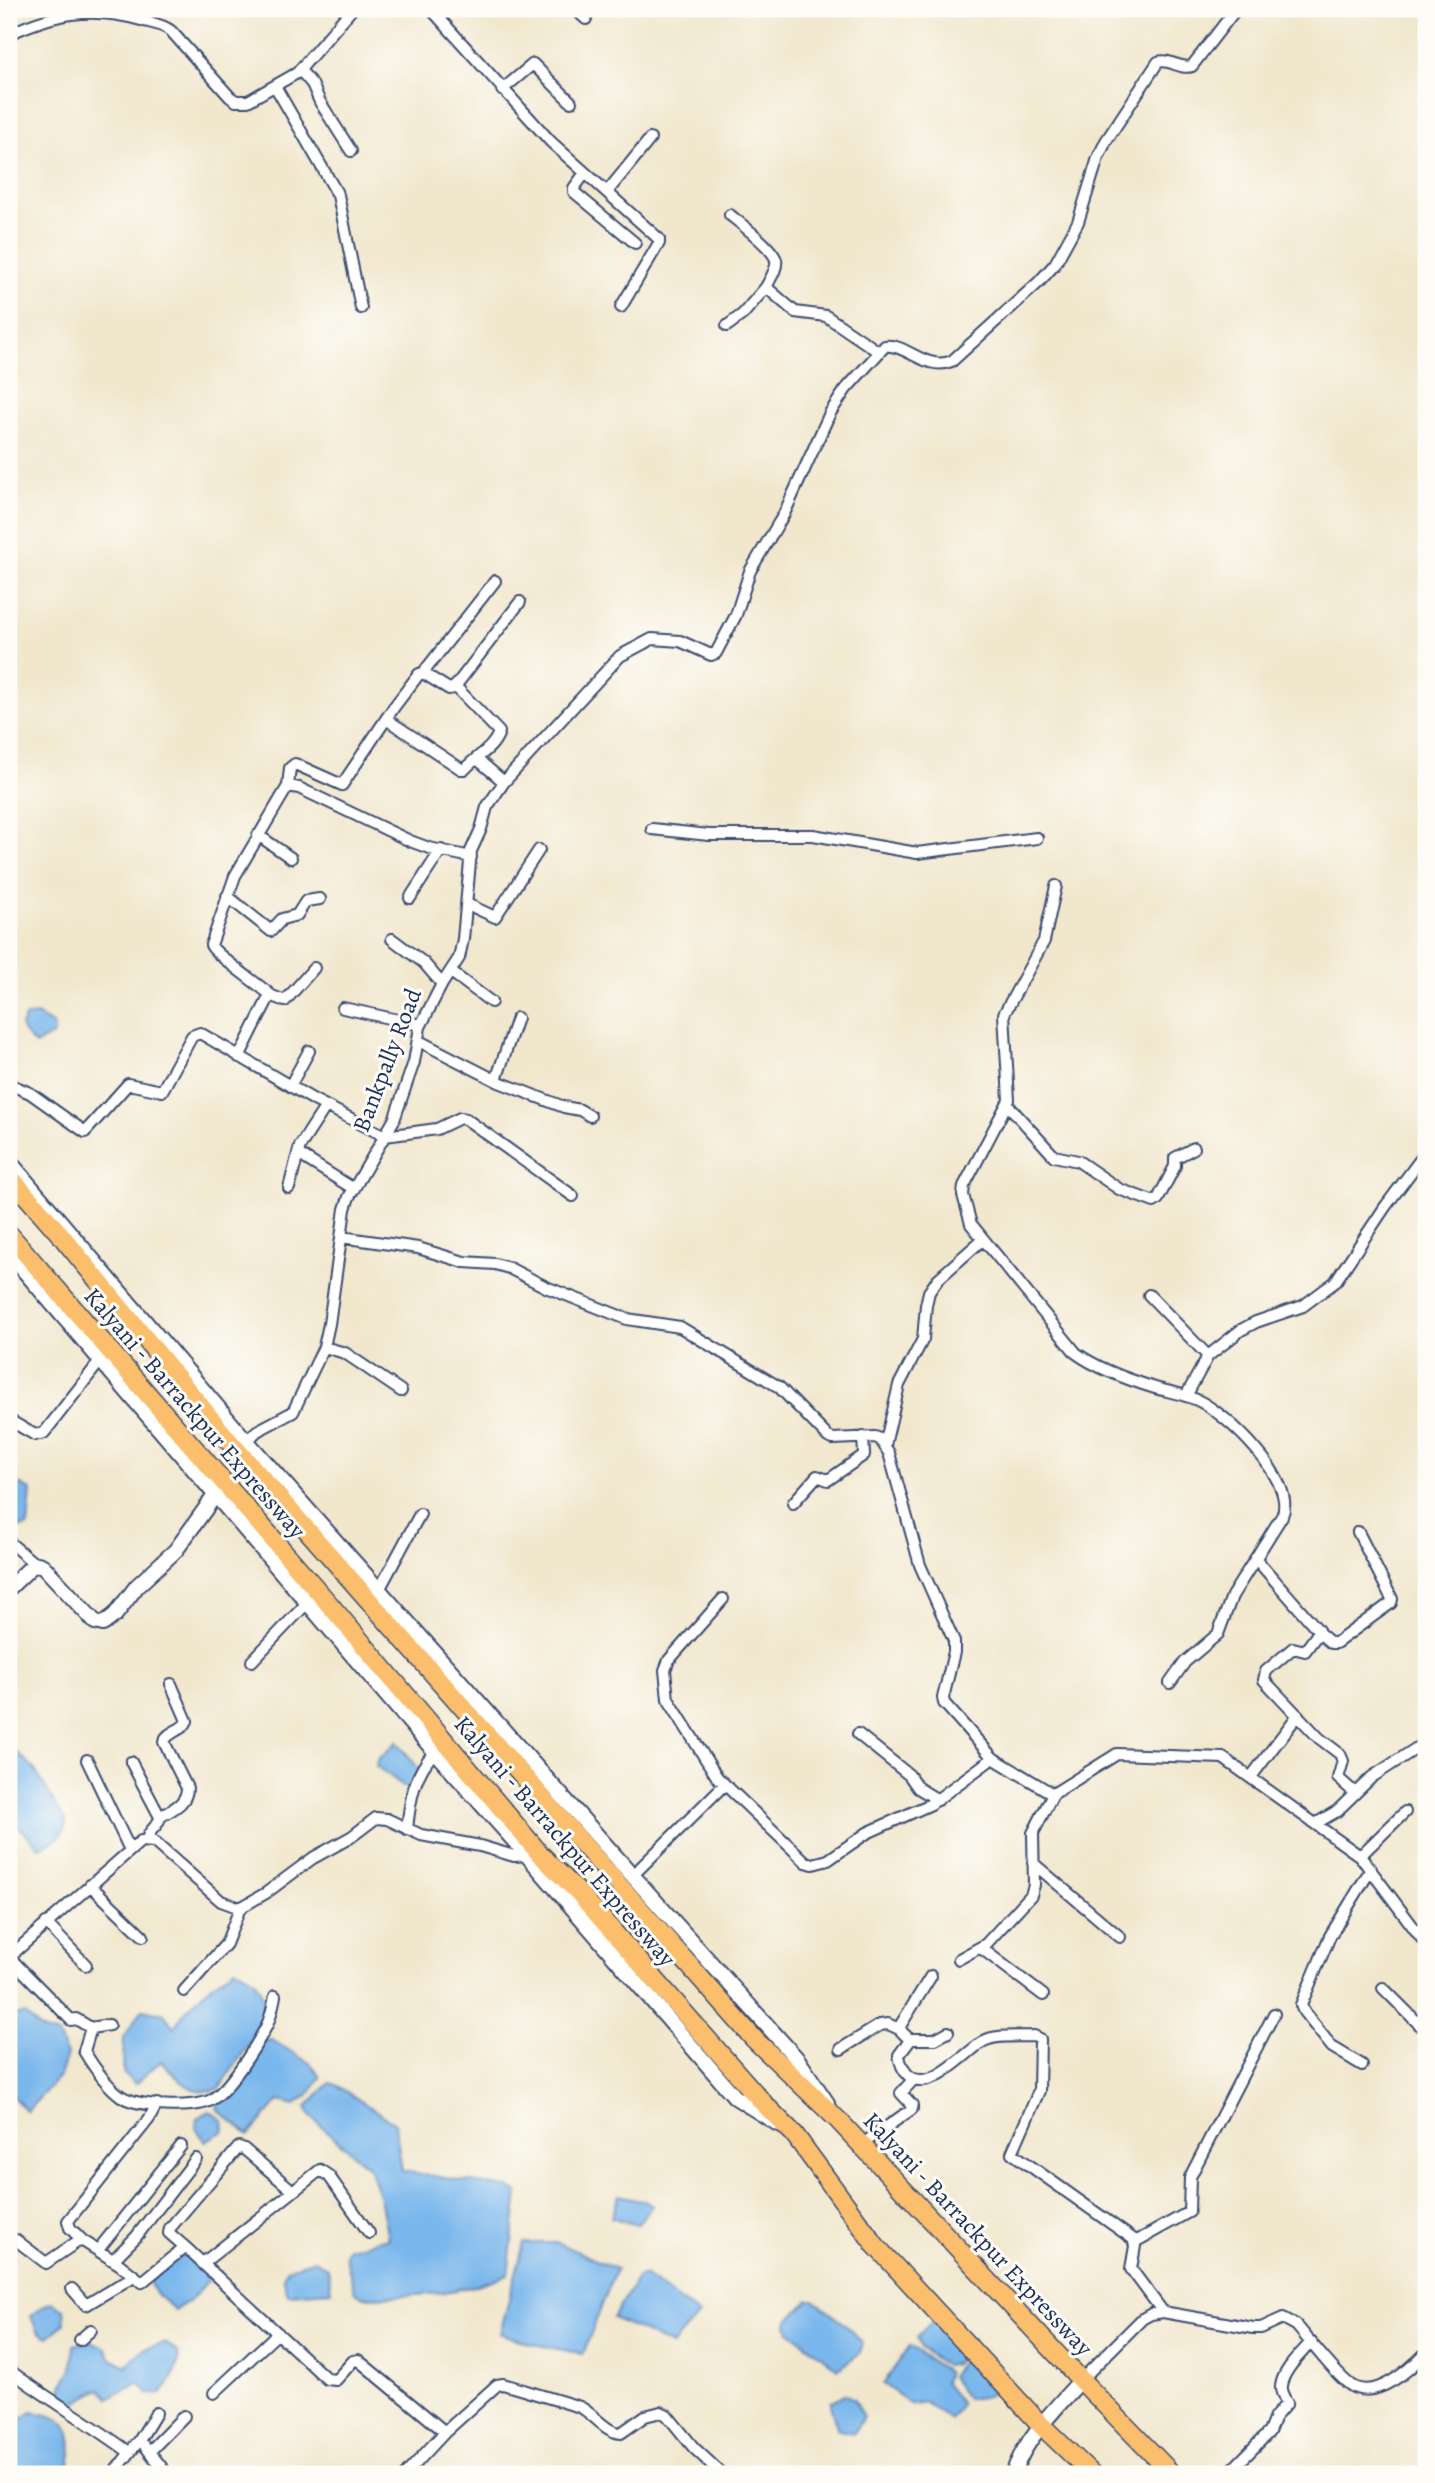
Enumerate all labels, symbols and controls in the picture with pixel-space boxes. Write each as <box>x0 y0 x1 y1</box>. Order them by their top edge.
street label: Bankpally Road <box>345 983 429 1136</box>
street label: Kalyani - Barrackpur Expressway <box>77 1281 313 1546</box>
street label: Kalyani - Barrackpur Expressway <box>447 1709 683 1974</box>
street label: Kalyani - Barrackpur Expressway <box>856 2105 1100 2363</box>

